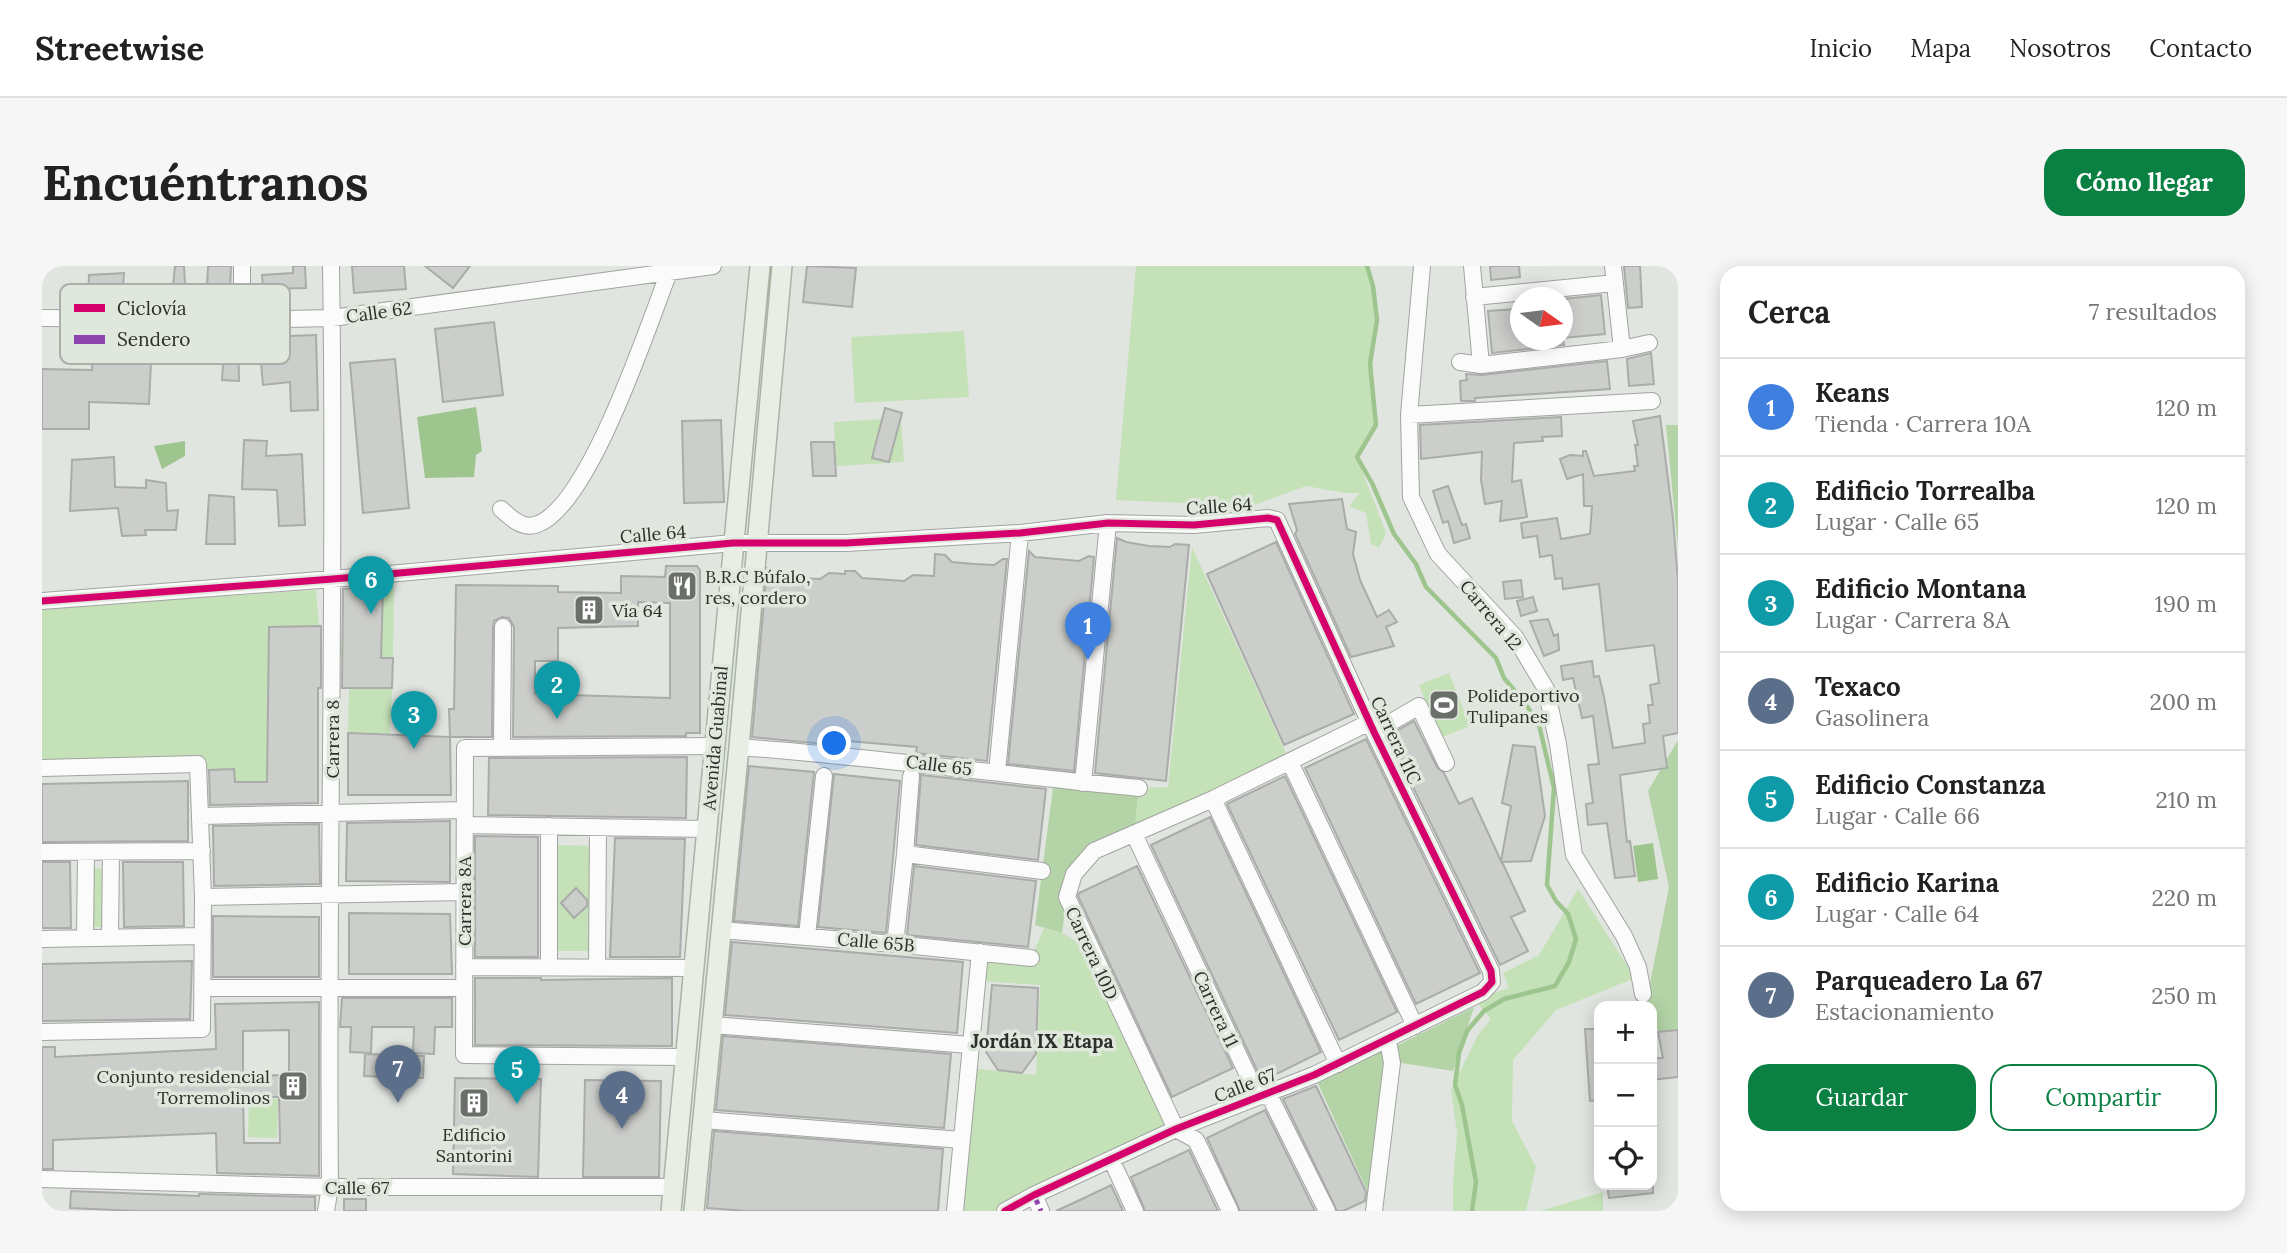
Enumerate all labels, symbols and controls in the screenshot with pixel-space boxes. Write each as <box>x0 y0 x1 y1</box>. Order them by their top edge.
text: Streetwise <box>35 27 204 69</box>
text: Inicio <box>1809 33 1872 64</box>
text: Mapa <box>1910 33 1971 64</box>
text: Nosotros <box>2009 33 2111 64</box>
text: Contacto <box>2149 33 2252 64</box>
button: Cómo llegar <box>2044 149 2245 216</box>
text: Encuéntranos <box>42 151 369 213</box>
legend <box>60 284 290 364</box>
north arrow <box>1510 287 1573 350</box>
text: Cerca <box>1748 293 1830 331</box>
text: Ciclovía <box>117 296 187 320</box>
street label: Calle 62 <box>345 296 413 328</box>
text: 7 resultados <box>2089 297 2217 326</box>
text: Sendero <box>117 327 190 351</box>
text: Keans <box>1815 376 1890 409</box>
text: 1 <box>1766 393 1776 422</box>
text: 120 m <box>2155 393 2217 422</box>
text: Tienda · Carrera 10A <box>1815 409 2031 438</box>
text: Edificio Torrealba <box>1815 474 2035 507</box>
text: 2 <box>1765 491 1777 520</box>
text: 120 m <box>2155 491 2217 520</box>
street label: Calle 64 <box>1185 492 1253 520</box>
text: Lugar · Calle 65 <box>1815 507 1979 536</box>
street label: Calle 64 <box>619 520 687 548</box>
pin: 6 <box>348 556 394 614</box>
place label: B.R.C Búfalo, res, cordero <box>705 565 810 609</box>
restaurant icon: B.R.C Búfalo, res, cordero <box>665 569 699 603</box>
text: Edificio Montana <box>1815 572 2026 605</box>
street label: Carrera 12 <box>1455 575 1527 655</box>
text: 3 <box>1765 589 1777 618</box>
text: 190 m <box>2154 589 2217 618</box>
building icon: Vía 64 <box>572 593 606 627</box>
place label: Vía 64 <box>611 599 663 622</box>
pin: 1 <box>1065 602 1111 660</box>
text: Lugar · Carrera 8A <box>1815 605 2010 634</box>
pin: 2 <box>534 661 580 719</box>
street label: Avenida Guabinal <box>697 665 733 812</box>
text: Texaco <box>1815 670 1901 703</box>
place label: Polideportivo Tulipanes <box>1467 684 1579 728</box>
text: 4 <box>1765 687 1777 716</box>
text: 200 m <box>2149 687 2217 716</box>
sports icon: Polideportivo Tulipanes <box>1427 688 1461 722</box>
pin: 3 <box>391 691 437 749</box>
street label: Carrera 11C <box>1366 692 1427 788</box>
street label: Carrera 8 <box>321 700 344 778</box>
text: Gasolinera <box>1815 703 1929 732</box>
your location <box>817 726 851 760</box>
street label: Calle 65 <box>905 750 973 780</box>
text: Edificio Constanza <box>1815 768 2046 801</box>
text: 5 <box>1765 785 1777 814</box>
text: 210 m <box>2155 785 2217 814</box>
text: Lugar · Calle 66 <box>1815 801 1980 830</box>
street label: Carrera 8A <box>453 855 476 946</box>
text: Edificio Karina <box>1815 866 1999 899</box>
text: 6 <box>1764 883 1778 912</box>
text: 220 m <box>2151 883 2217 912</box>
text: Lugar · Calle 64 <box>1815 899 1979 928</box>
street label: Carrera 10D <box>1060 903 1124 1003</box>
street label: Calle 65B <box>836 927 916 957</box>
text: Parqueadero La 67 <box>1815 964 2042 997</box>
street label: Carrera 11 <box>1188 967 1244 1051</box>
text: 7 <box>1766 981 1776 1010</box>
text: 250 m <box>2151 981 2217 1010</box>
text: Estacionamiento <box>1815 997 1994 1026</box>
map controls <box>1594 1001 1657 1190</box>
button: + <box>1594 1001 1657 1064</box>
district label: Jordán IX Etapa <box>971 1029 1113 1053</box>
pin: 7 <box>375 1045 421 1103</box>
pin: 5 <box>494 1046 540 1104</box>
street label: Calle 67 <box>1211 1063 1279 1107</box>
button: − <box>1594 1064 1657 1127</box>
button: Guardar <box>1748 1064 1976 1131</box>
button: Compartir <box>1990 1064 2217 1131</box>
place label: Conjunto residencial Torremolinos <box>97 1065 270 1109</box>
building icon: Conjunto residencial Torremolinos <box>276 1069 310 1103</box>
pin: 4 <box>599 1071 645 1129</box>
building icon: Edificio Santorini <box>457 1086 491 1120</box>
place label: Edificio Santorini <box>436 1123 512 1167</box>
button: locate <box>1594 1127 1657 1190</box>
street label: Calle 67 <box>325 1176 389 1199</box>

